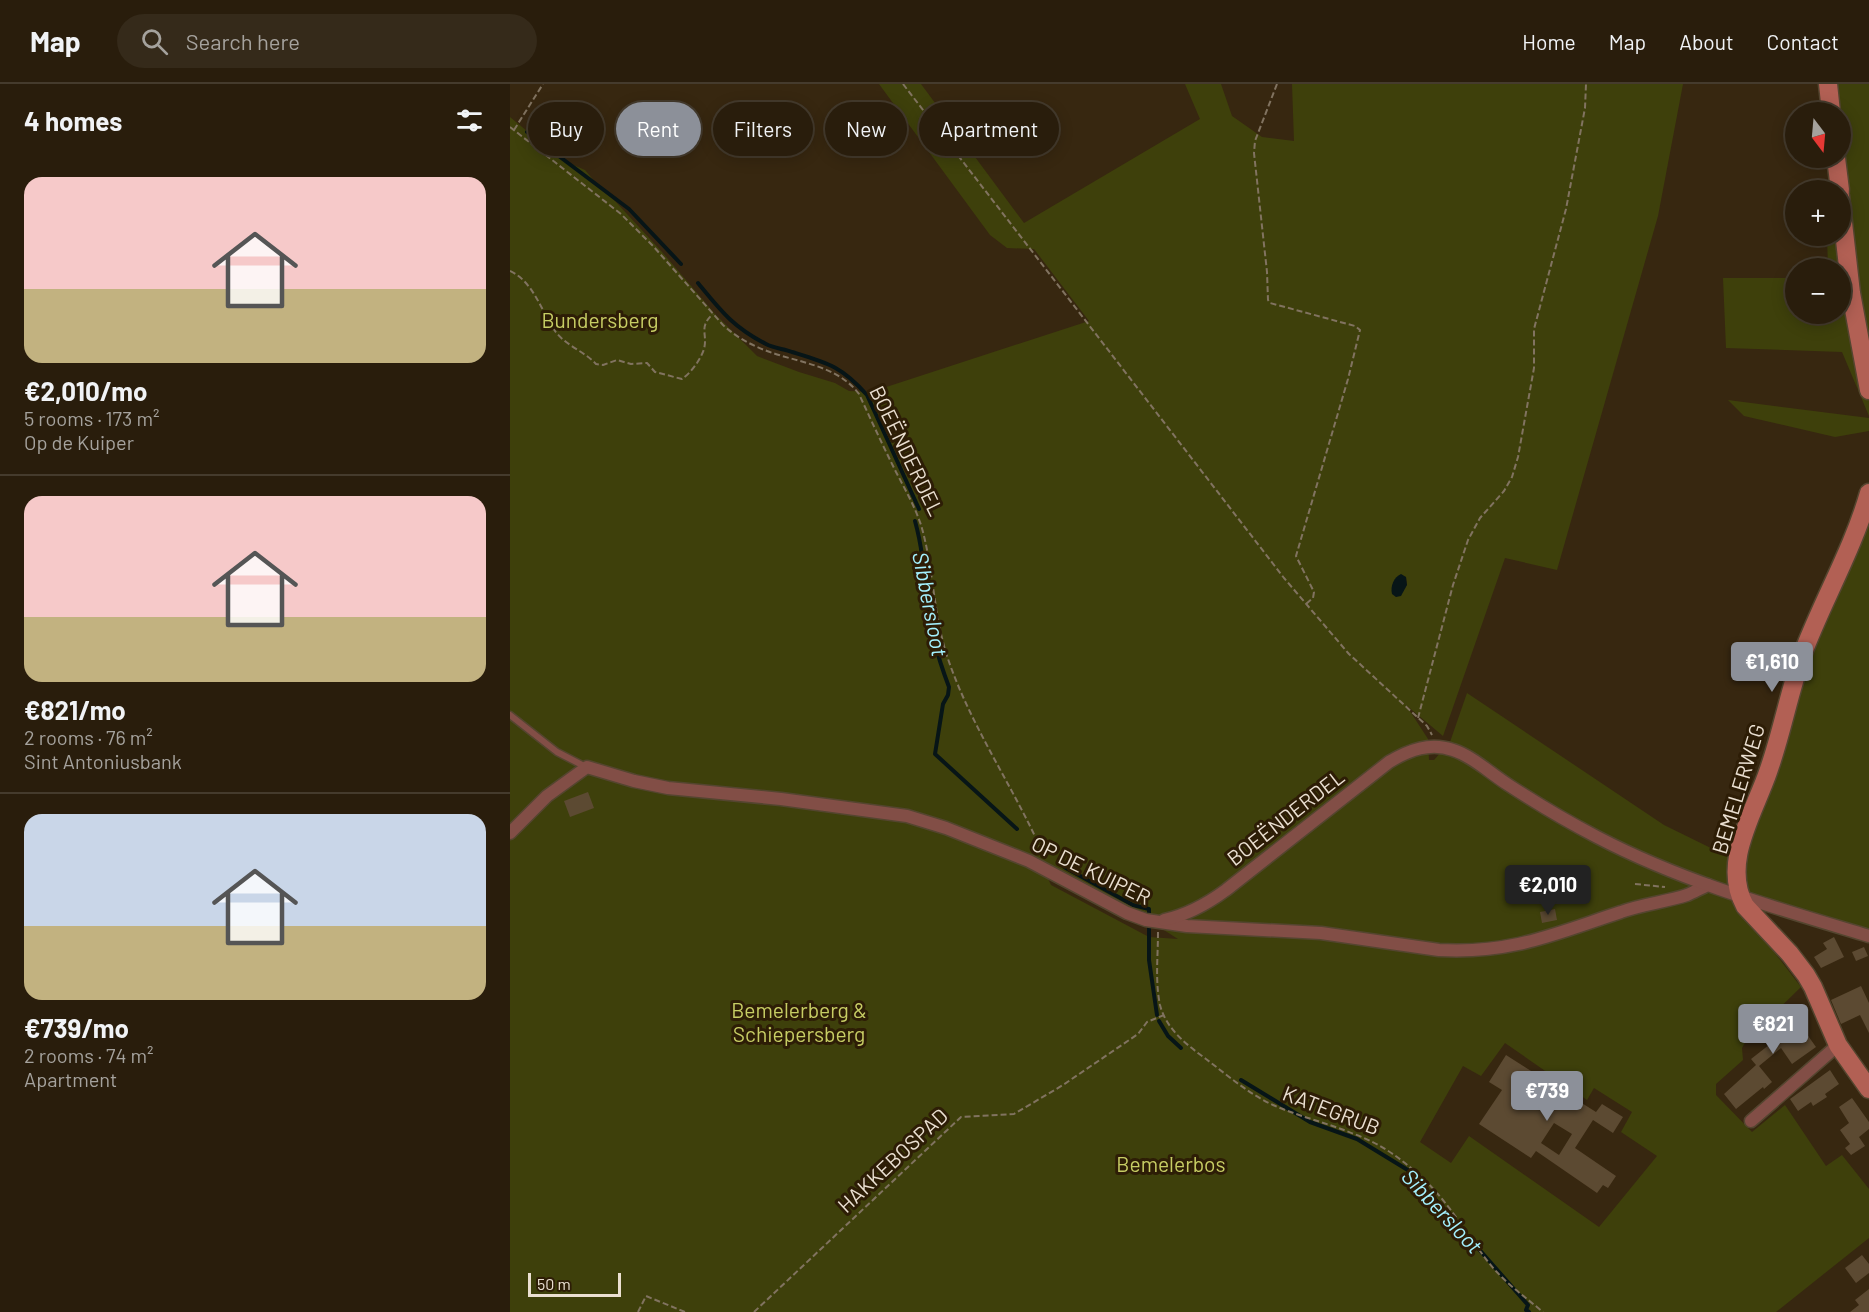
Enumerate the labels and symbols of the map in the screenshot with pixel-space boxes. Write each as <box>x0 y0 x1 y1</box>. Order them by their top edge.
north arrow <box>1785 102 1851 168</box>
park label: Bundersberg <box>542 307 658 332</box>
street label: BOEËNDERDEL <box>865 381 950 520</box>
water label: Sibbersloot <box>908 549 954 659</box>
pin: €1,610 <box>1723 642 1821 693</box>
street label: BEMELERWEG <box>1706 721 1769 857</box>
street label: BOEËNDERDEL <box>1222 763 1349 870</box>
street label: OP DE KUIPER <box>1028 830 1155 909</box>
pin: €2,010 <box>1499 865 1597 916</box>
park label: Bemelerberg & Schiepersberg <box>731 997 867 1046</box>
pin: €821 <box>1737 1004 1809 1055</box>
pin: €739 <box>1511 1071 1583 1122</box>
street label: KATEGRUB <box>1279 1080 1384 1140</box>
street label: HAKKEBOSPAD <box>832 1103 952 1217</box>
park label: Bemelerbos <box>1116 1151 1226 1176</box>
water label: Sibbersloot <box>1397 1163 1489 1258</box>
scale bar <box>528 1270 621 1298</box>

